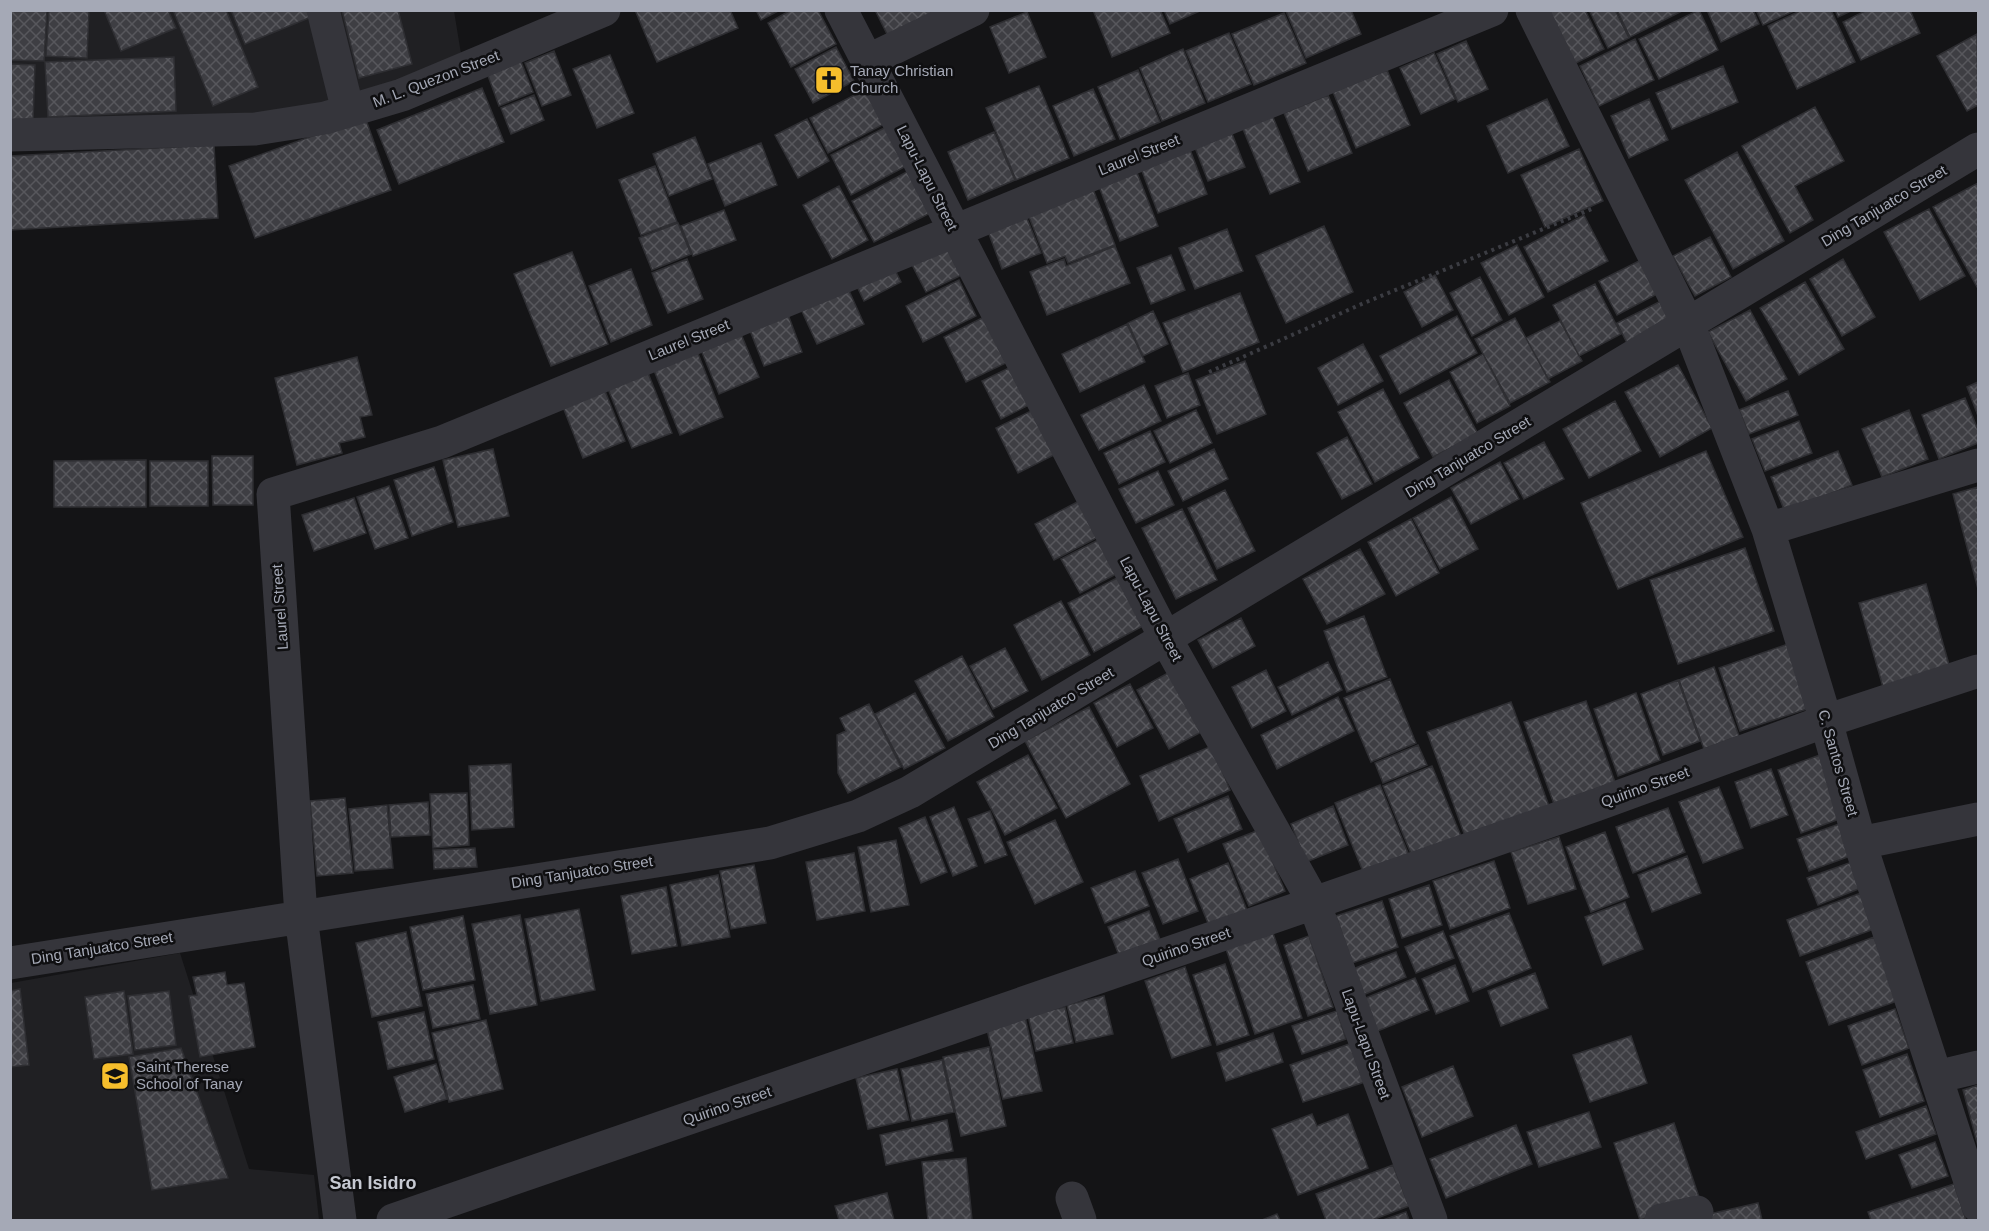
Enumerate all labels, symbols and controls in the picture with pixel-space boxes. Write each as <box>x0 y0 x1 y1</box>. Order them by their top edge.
street label: M. L. Quezon Street <box>370 46 502 111</box>
place label: Tanay Christian Church <box>850 62 953 96</box>
church icon: Tanay Christian Church <box>813 64 845 96</box>
street label: Lapu-Lapu Street <box>894 122 962 234</box>
street label: Laurel Street <box>1096 130 1183 179</box>
street label: Ding Tanjuatco Street <box>1818 161 1950 250</box>
street label: Laurel Street <box>646 315 733 364</box>
street label: Ding Tanjuatco Street <box>1402 412 1534 501</box>
street label: Lapu-Lapu Street <box>1117 554 1187 665</box>
street label: Laurel Street <box>268 563 291 650</box>
street label: Ding Tanjuatco Street <box>985 663 1117 752</box>
street label: C. Santos Street <box>1815 708 1862 819</box>
street label: Quirino Street <box>1598 762 1692 810</box>
street label: Ding Tanjuatco Street <box>510 852 655 891</box>
street label: Quirino Street <box>1139 923 1233 970</box>
street label: Ding Tanjuatco Street <box>30 928 175 967</box>
street label: Lapu-Lapu Street <box>1339 986 1395 1102</box>
place label: Saint Therese School of Tanay <box>136 1058 243 1092</box>
school or university icon: Saint Therese School of Tanay <box>99 1060 131 1092</box>
street label: Quirino Street <box>680 1082 774 1129</box>
district label: San Isidro <box>329 1173 417 1193</box>

